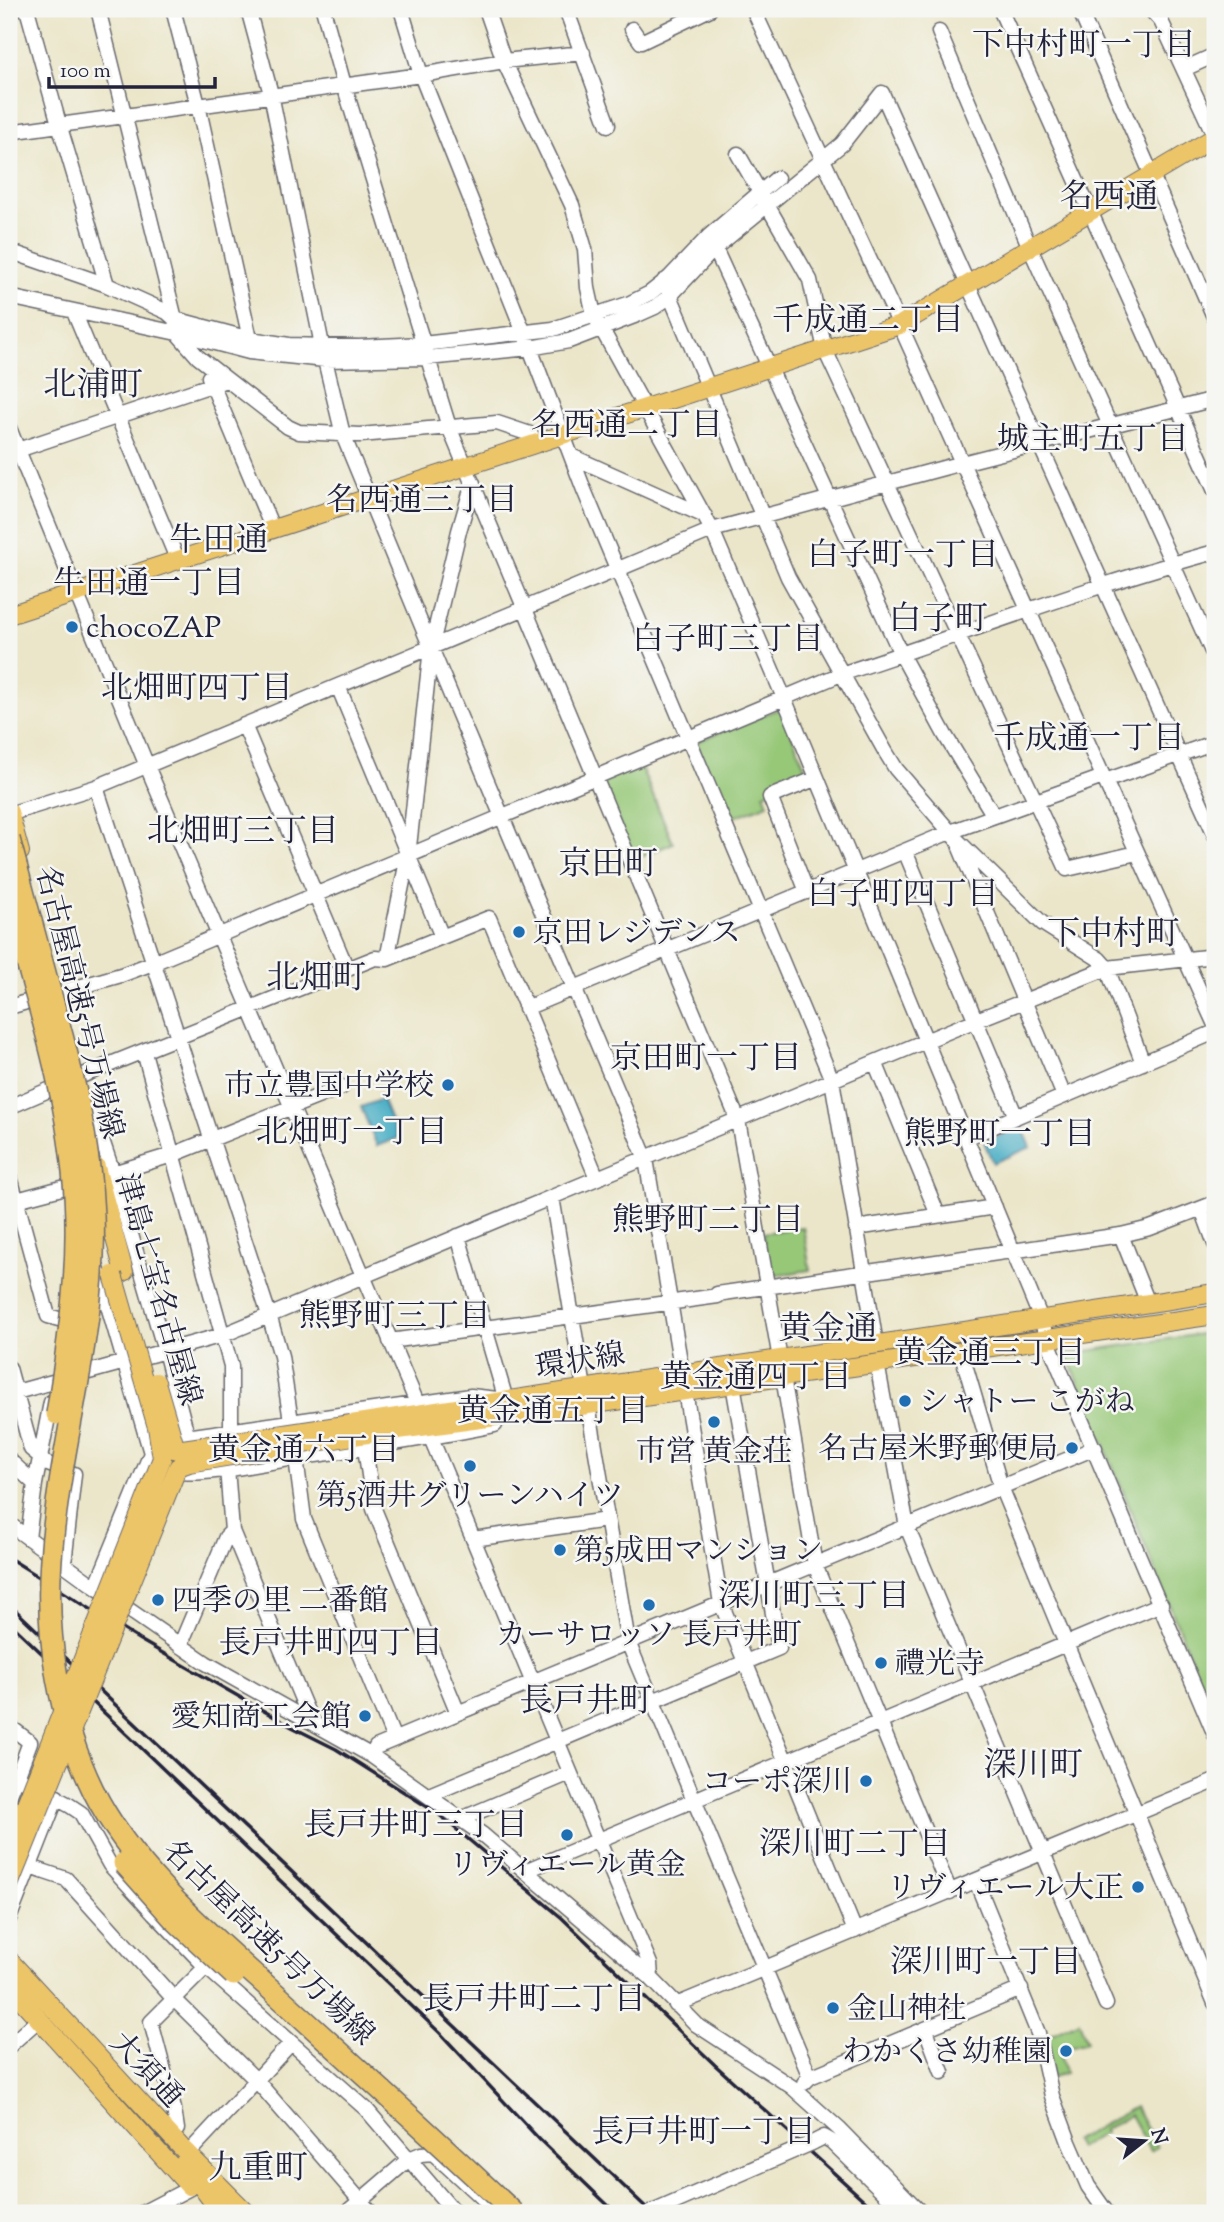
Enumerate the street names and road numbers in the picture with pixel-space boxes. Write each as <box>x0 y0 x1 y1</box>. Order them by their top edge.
street label: 名古屋高速5号万場線 <box>23 861 132 1144</box>
street label: 津島七宝名古屋線 <box>103 1168 210 1411</box>
street label: 環状線 <box>533 1334 628 1391</box>
street label: 名古屋高速5号万場線 <box>152 1831 383 2057</box>
street label: 大須通 <box>99 2023 192 2118</box>

